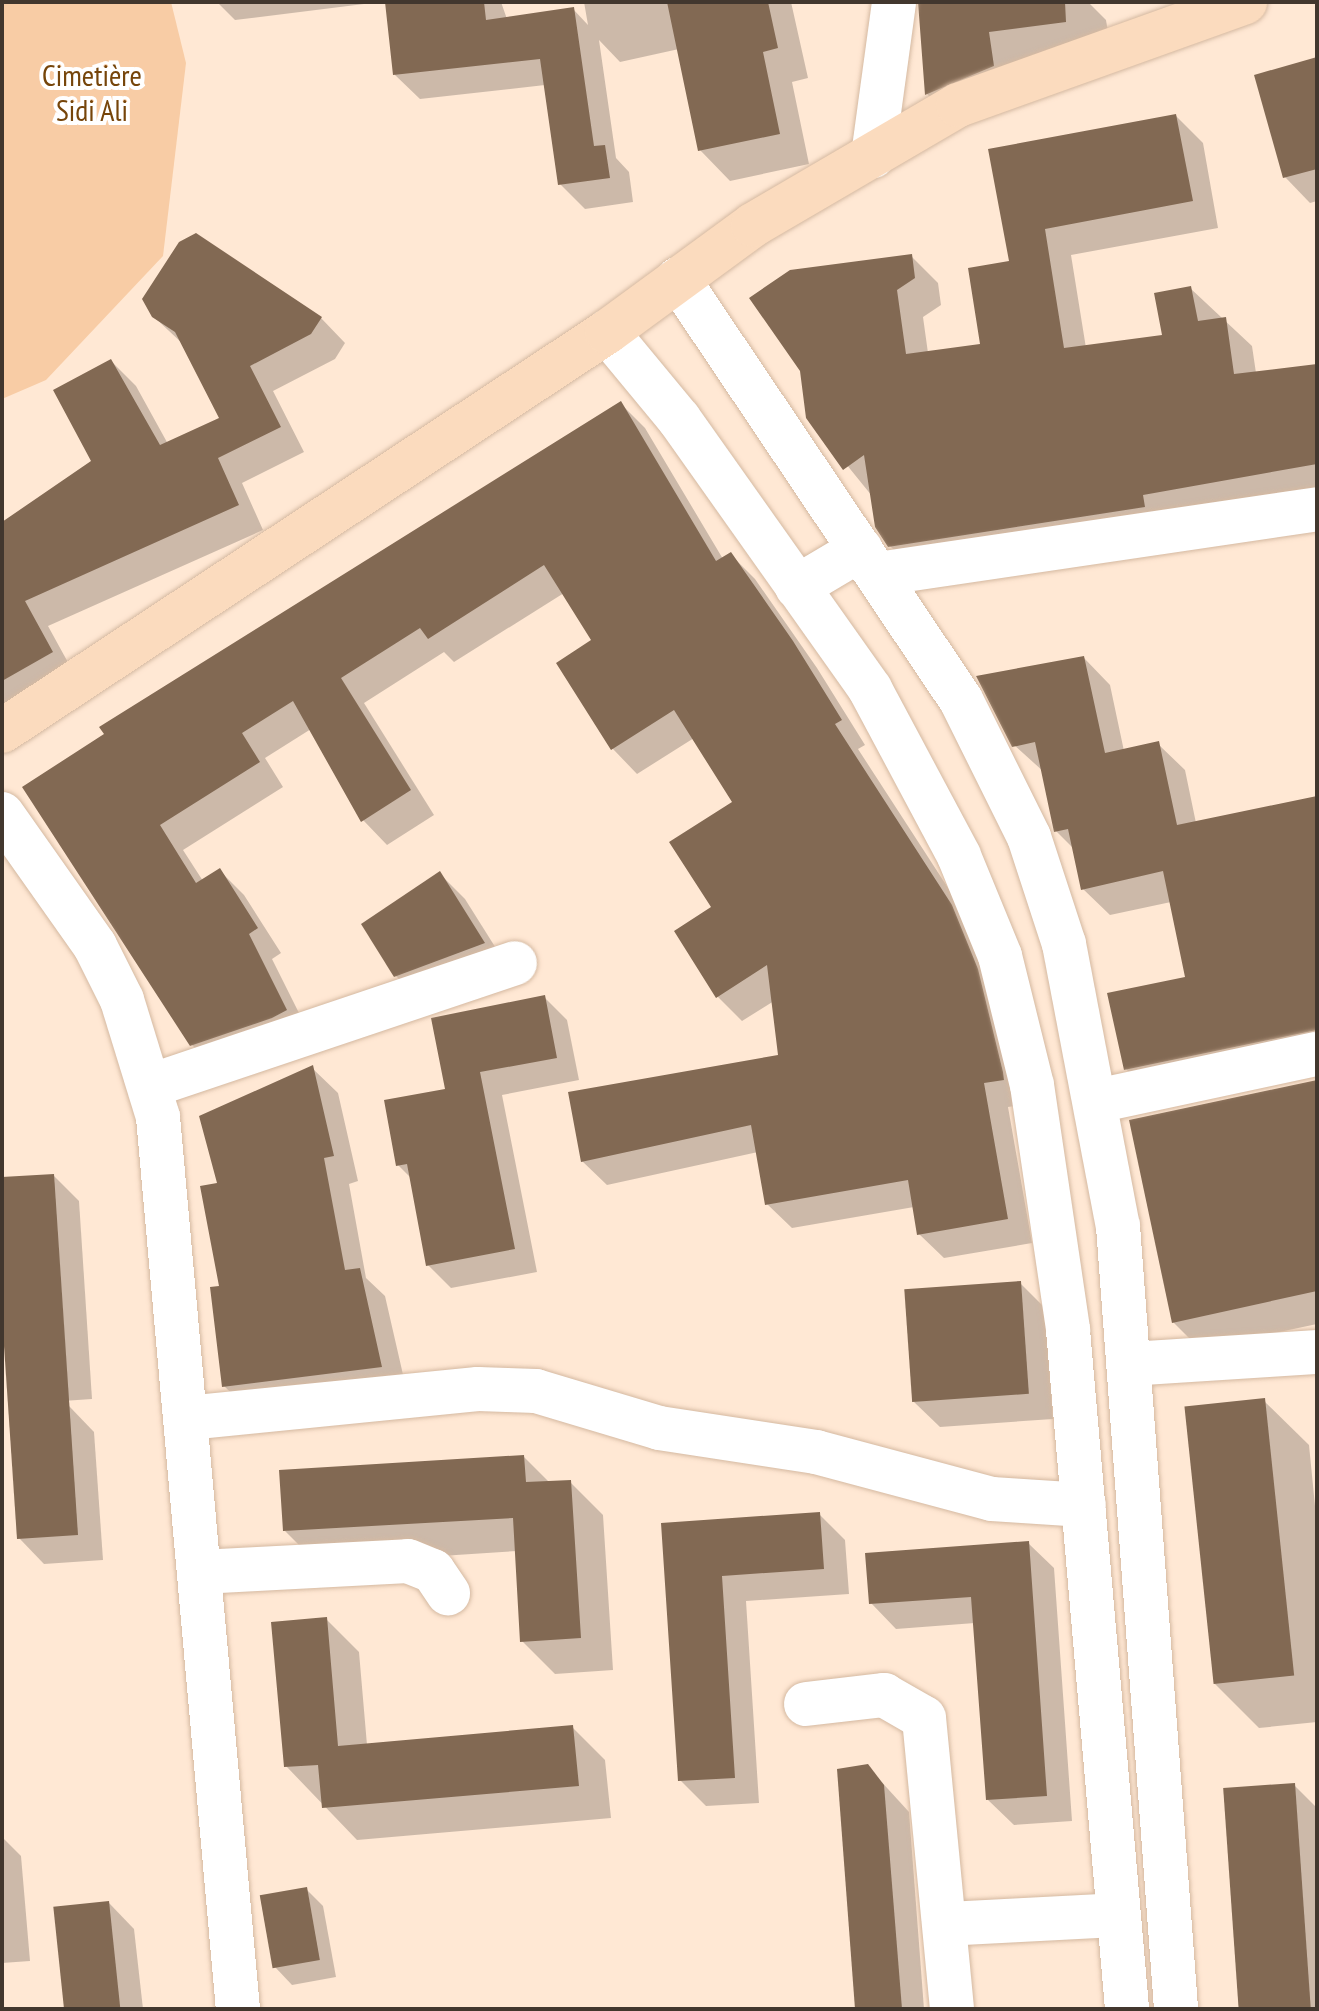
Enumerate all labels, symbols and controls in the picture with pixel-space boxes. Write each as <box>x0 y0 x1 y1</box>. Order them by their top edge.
park label: Cimetière Sidi Ali <box>42 57 142 128</box>

